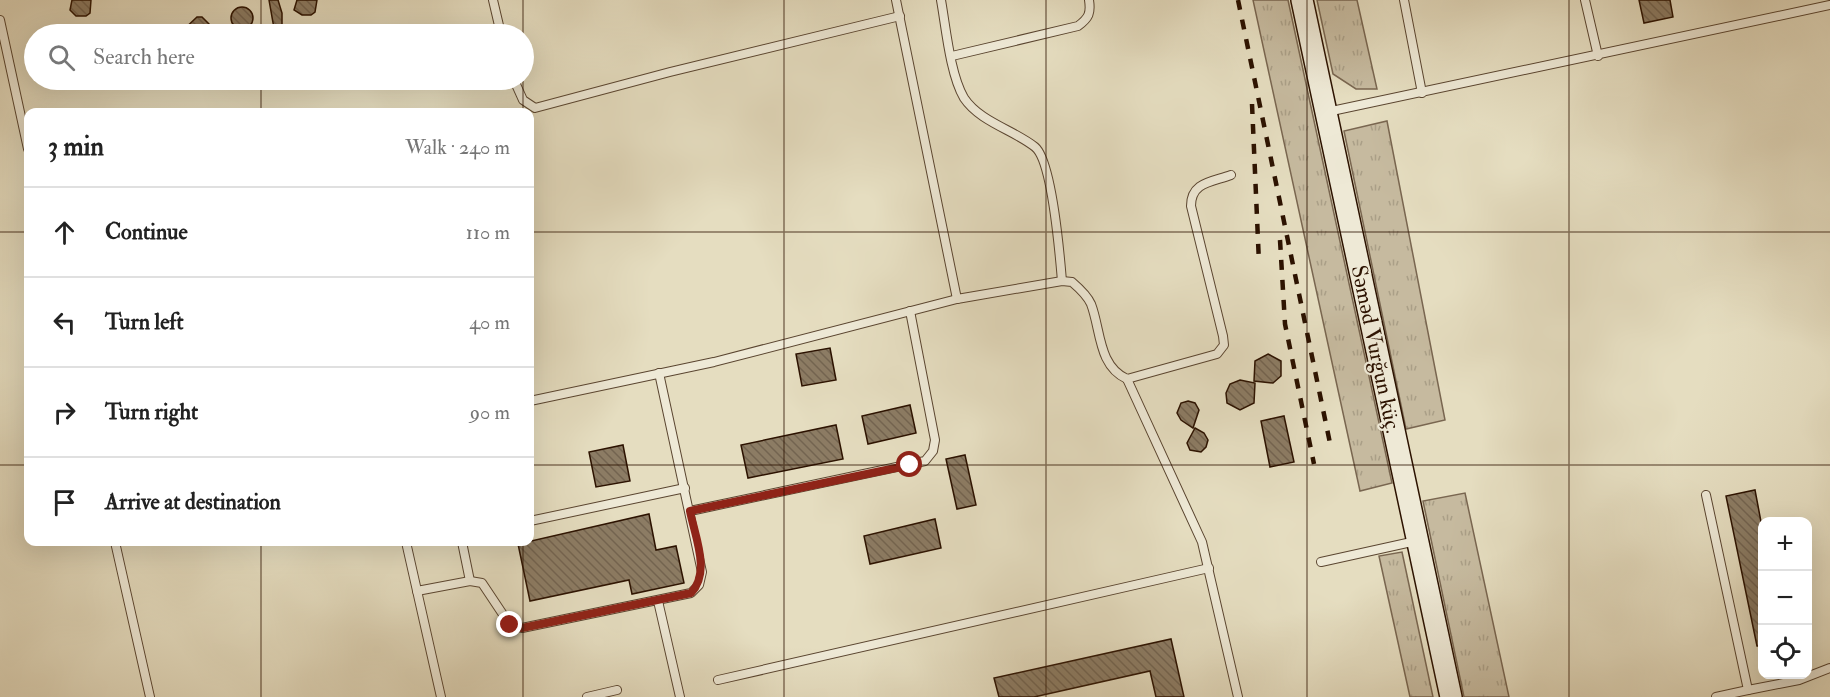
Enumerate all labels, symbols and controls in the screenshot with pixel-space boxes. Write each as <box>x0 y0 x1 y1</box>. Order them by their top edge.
search box <box>24 24 534 90</box>
icon: search <box>45 41 78 74</box>
text: Search here <box>93 43 195 71</box>
text: 3 min <box>48 131 104 163</box>
text: Walk · 240 m <box>405 135 510 160</box>
icon: ahead <box>48 216 81 249</box>
text: Continue <box>105 218 188 246</box>
text: 110 m <box>466 220 510 245</box>
street label: Səməd Vurğun küç. <box>1345 263 1407 436</box>
icon: left <box>48 306 81 339</box>
text: Turn left <box>105 308 184 336</box>
text: 40 m <box>469 310 510 335</box>
icon: right <box>48 396 81 429</box>
text: Turn right <box>105 398 198 426</box>
text: 90 m <box>470 400 510 425</box>
route start <box>896 451 922 477</box>
icon: arrive <box>48 486 81 519</box>
text: Arrive at destination <box>105 488 281 516</box>
map controls <box>1758 517 1812 679</box>
button: + <box>1758 517 1812 571</box>
button: − <box>1758 571 1812 625</box>
route end <box>496 611 522 637</box>
button: locate <box>1758 625 1812 679</box>

